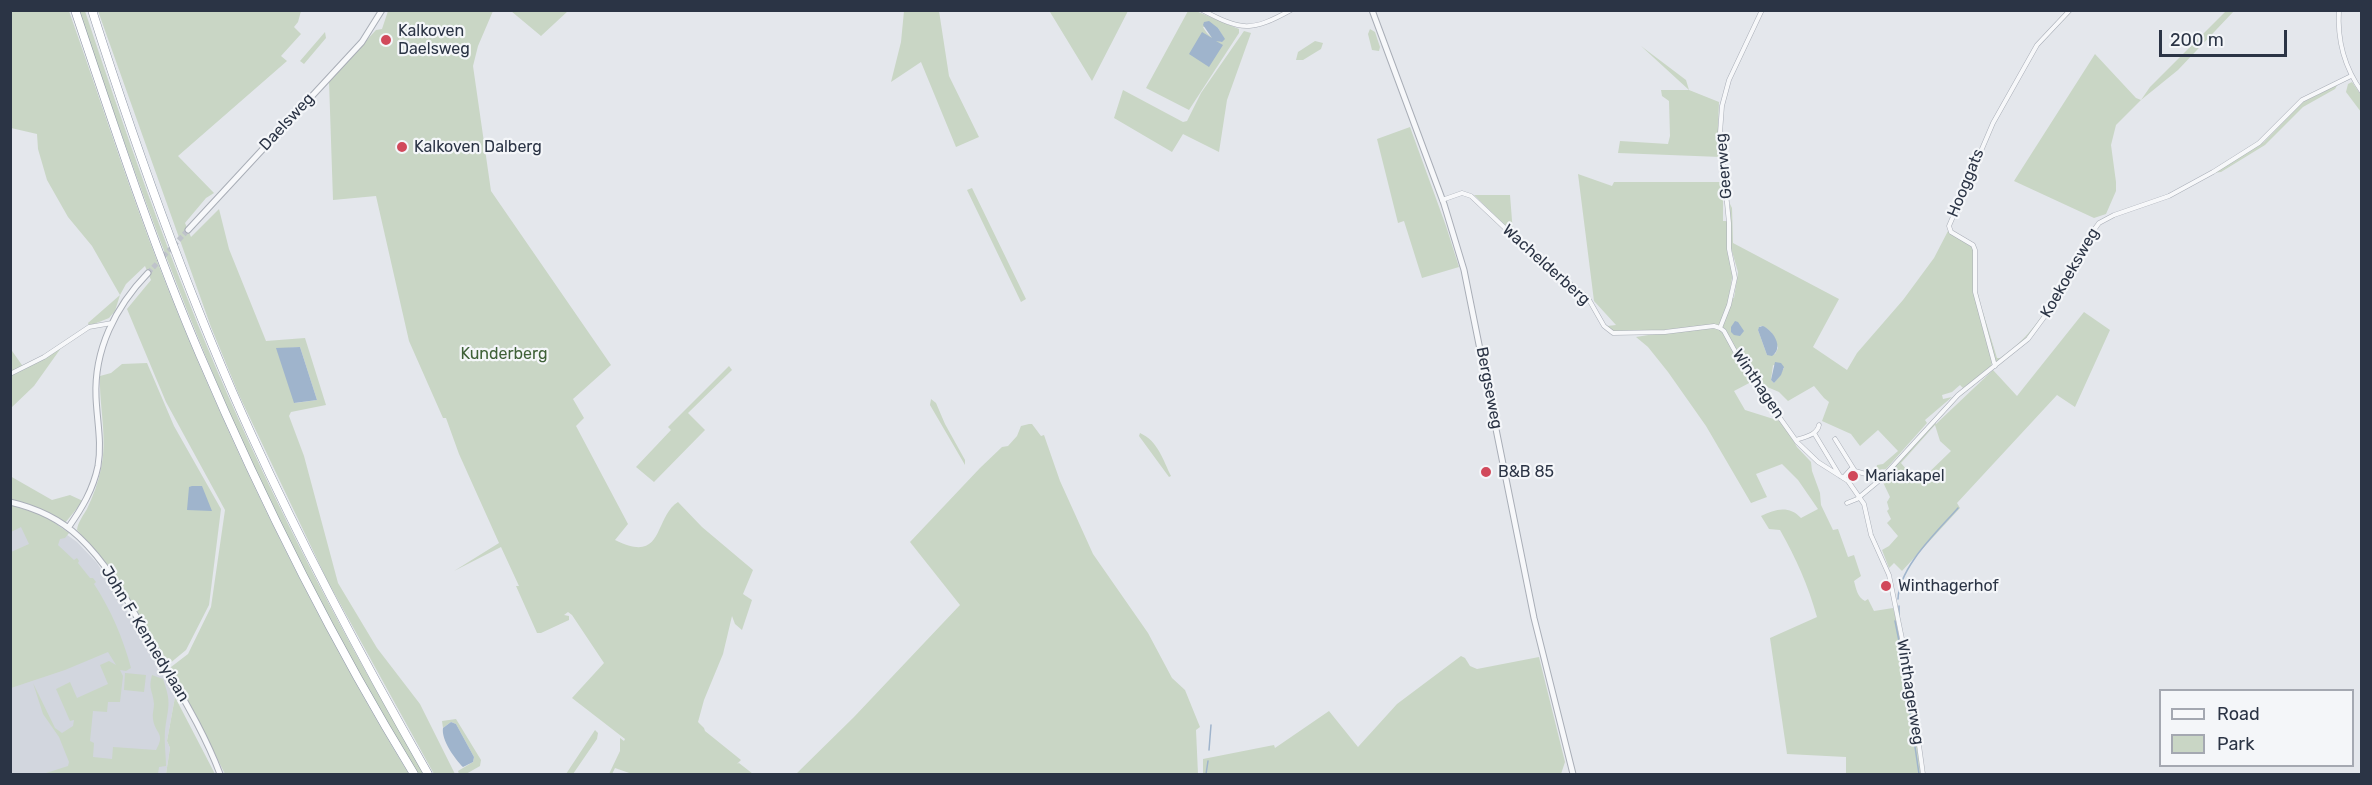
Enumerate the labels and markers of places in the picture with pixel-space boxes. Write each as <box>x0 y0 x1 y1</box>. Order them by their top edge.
place label: Kalkoven Daelsweg <box>398 21 470 59</box>
marker: Kalkoven Daelsweg <box>379 33 393 47</box>
place label: Kalkoven Dalberg <box>414 137 542 157</box>
marker: Kalkoven Dalberg <box>395 140 409 154</box>
place label: B&B 85 <box>1498 462 1554 482</box>
marker: B&B 85 <box>1479 465 1493 479</box>
place label: Mariakapel <box>1865 466 1945 486</box>
marker: Mariakapel <box>1846 469 1860 483</box>
place label: Winthagerhof <box>1898 576 1999 596</box>
marker: Winthagerhof <box>1879 579 1893 593</box>

